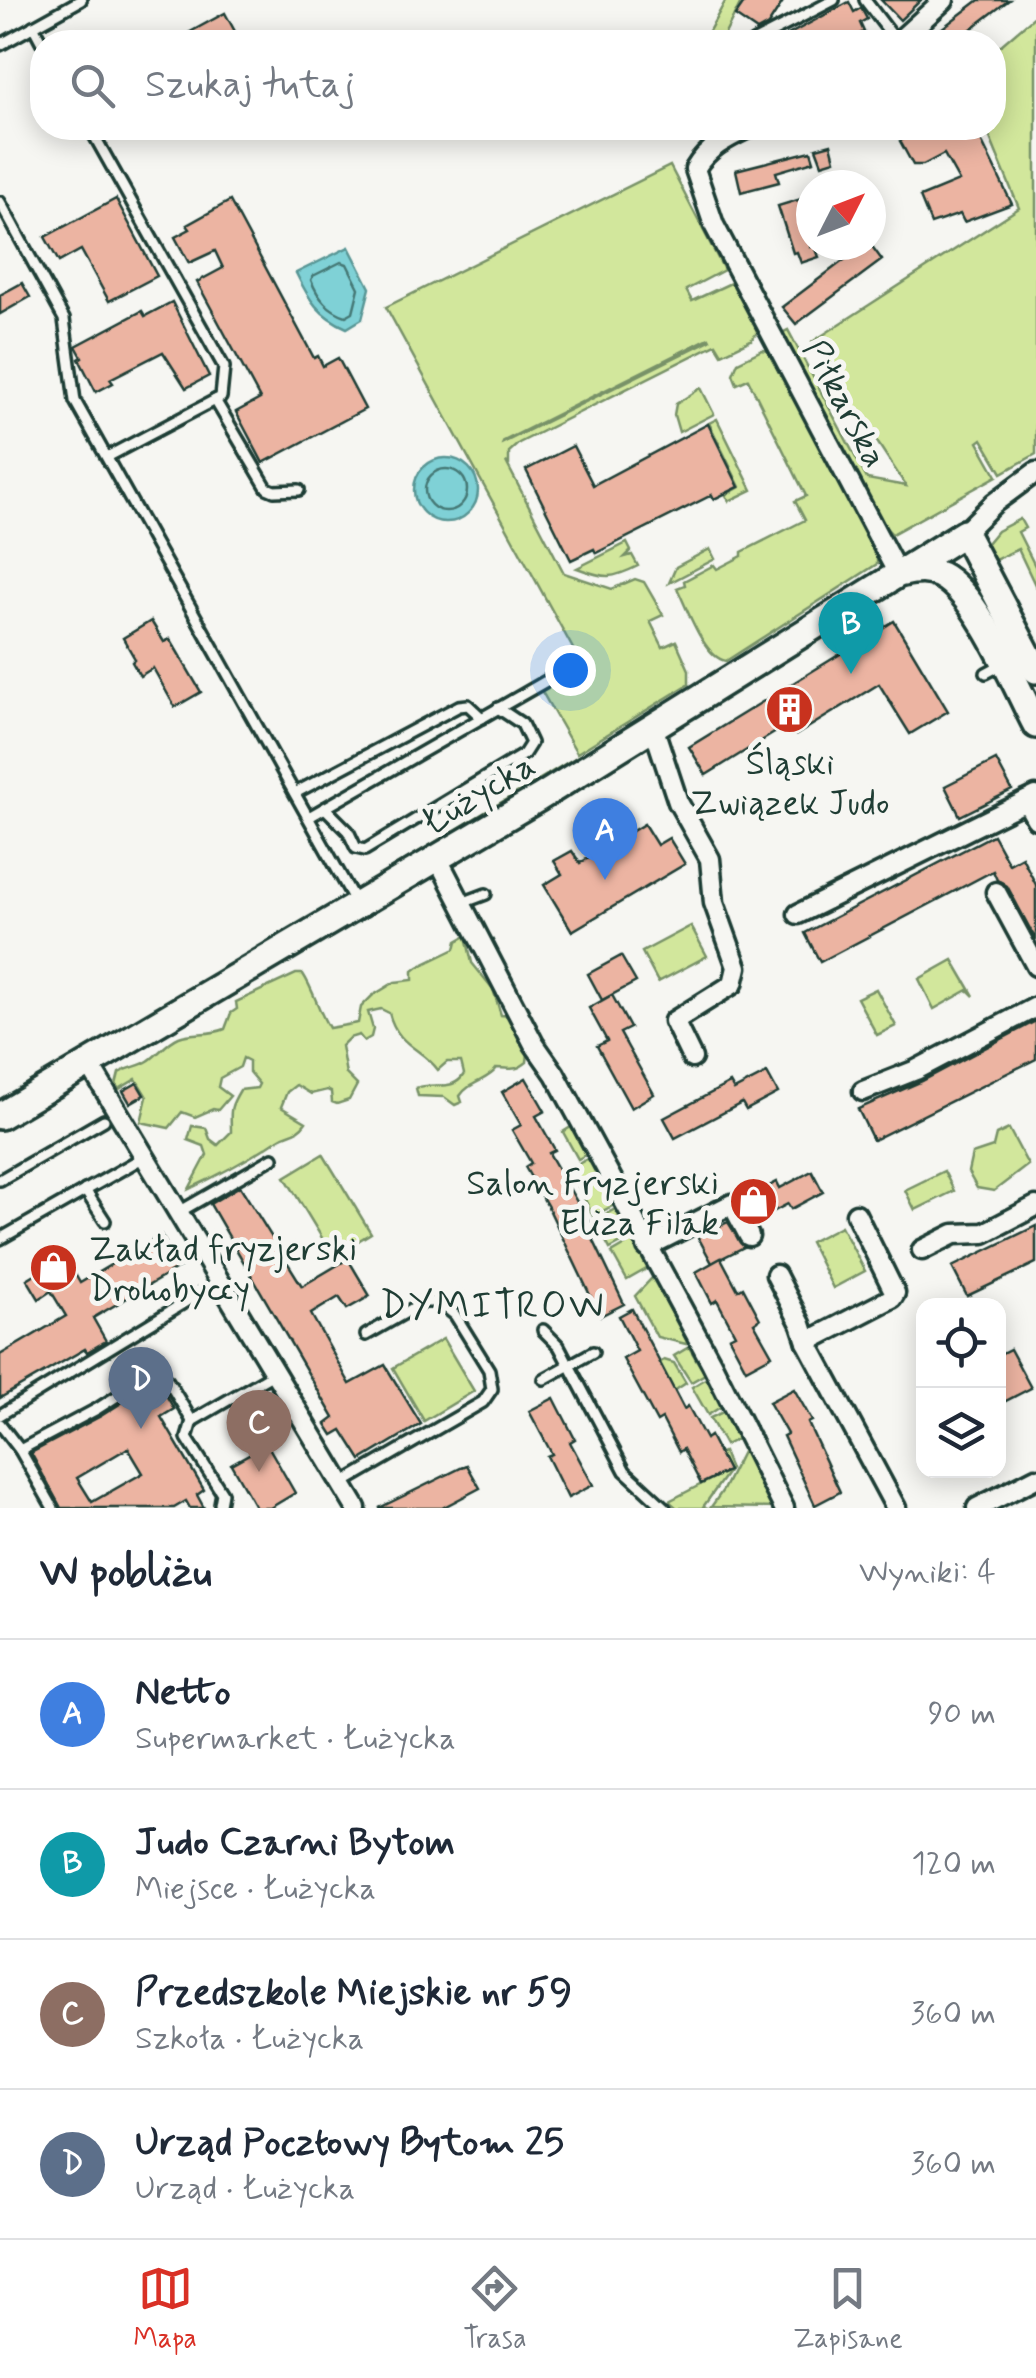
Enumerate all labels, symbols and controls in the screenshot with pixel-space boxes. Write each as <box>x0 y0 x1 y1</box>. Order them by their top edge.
search box <box>30 30 1006 140</box>
icon: search <box>65 58 120 113</box>
text: Szukaj tutaj <box>145 61 355 110</box>
north arrow <box>796 170 886 260</box>
street label: Piłkarska <box>791 332 897 476</box>
pin: B <box>818 592 884 674</box>
your location <box>545 645 596 696</box>
building icon: Śląski Związek Judo <box>764 684 816 736</box>
place label: Śląski Związek Judo <box>691 741 889 827</box>
street label: Łużycka <box>414 743 544 846</box>
pin: A <box>572 798 638 880</box>
place label: Salon Fryzjerski Eliza Filak <box>466 1161 719 1247</box>
shop icon: Salon Fryzjerski Eliza Filak <box>728 1176 780 1228</box>
place label: Zakład fryzjerski Drohobyccy <box>89 1227 357 1313</box>
shop icon: Zakład fryzjerski Drohobyccy <box>28 1242 80 1294</box>
district label: DYMITROW <box>380 1282 606 1331</box>
map controls <box>916 1298 1006 1478</box>
button: locate <box>916 1298 1006 1388</box>
pin: D <box>108 1346 174 1429</box>
button: layers <box>916 1388 1006 1478</box>
pin: C <box>226 1390 292 1472</box>
text: W pobliżu <box>40 1546 212 1601</box>
text: Wyniki: 4 <box>859 1552 996 1594</box>
text: Netto <box>135 1669 231 1718</box>
text: A <box>62 1693 83 1735</box>
text: 90 m <box>928 1693 996 1735</box>
text: Supermarket · Łużycka <box>135 1718 456 1760</box>
text: Judo Czarni Bytom <box>135 1819 455 1868</box>
text: B <box>62 1843 83 1885</box>
text: 120 m <box>911 1843 996 1885</box>
text: Miejsce · Łużycka <box>135 1868 376 1910</box>
text: Przedszkole Miejskie nr 59 <box>135 1969 572 2018</box>
text: C <box>61 1993 84 2035</box>
text: 360 m <box>910 1993 996 2035</box>
text: Szkoła · Łużycka <box>135 2018 364 2060</box>
text: Urząd Pocztowy Bytom 25 <box>135 2119 564 2168</box>
text: D <box>61 2143 84 2185</box>
text: 360 m <box>910 2143 996 2185</box>
text: Urząd · Łużycka <box>135 2168 355 2210</box>
tab: Mapa <box>133 2261 197 2358</box>
tab: Trasa <box>463 2261 527 2358</box>
tab: Zapisane <box>793 2261 903 2358</box>

